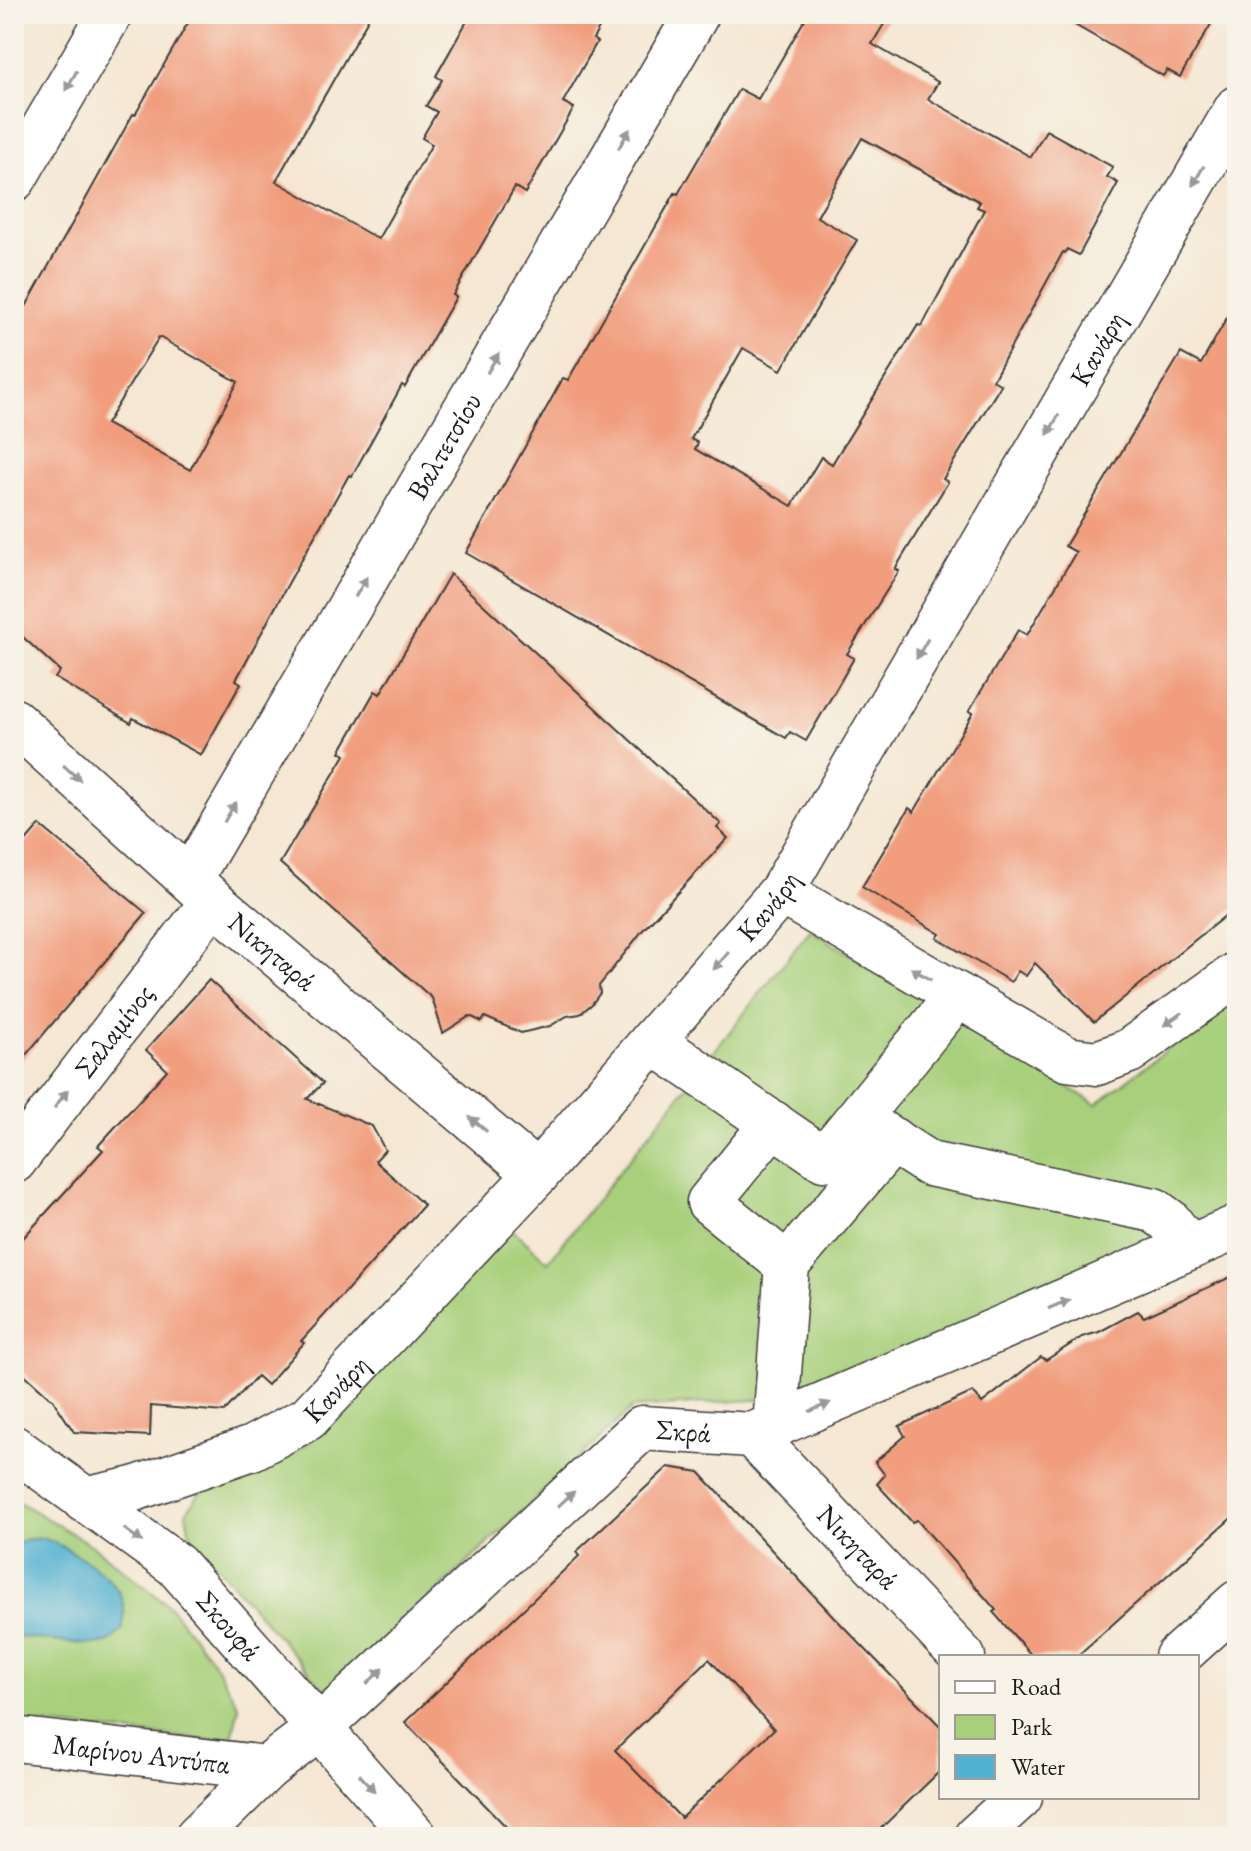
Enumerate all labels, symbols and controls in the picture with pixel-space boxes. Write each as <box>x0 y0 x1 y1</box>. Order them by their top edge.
one-way arrow <box>64 70 78 93</box>
one-way arrow <box>617 128 631 150</box>
one-way arrow <box>1191 165 1205 187</box>
street label: Κανάρη <box>1061 305 1133 392</box>
one-way arrow <box>486 352 500 374</box>
street label: Βαλτετσίου <box>398 386 489 506</box>
one-way arrow <box>1046 413 1060 436</box>
one-way arrow <box>354 576 368 599</box>
one-way arrow <box>915 638 929 660</box>
one-way arrow <box>62 764 82 782</box>
one-way arrow <box>223 801 237 823</box>
street label: Κανάρη <box>728 865 807 949</box>
street label: Νικηταρά <box>221 904 324 998</box>
one-way arrow <box>713 951 730 971</box>
one-way arrow <box>910 967 932 981</box>
street label: Σαλαμίνος <box>66 976 161 1085</box>
one-way arrow <box>1163 1011 1184 1026</box>
one-way arrow <box>53 1089 69 1110</box>
one-way arrow <box>468 1116 488 1133</box>
one-way arrow <box>1047 1297 1071 1310</box>
street label: Κανάρη <box>295 1347 376 1430</box>
one-way arrow <box>808 1401 832 1414</box>
street label: Σκρά <box>655 1411 712 1450</box>
one-way arrow <box>556 1490 575 1508</box>
street label: Νικηταρά <box>809 1497 907 1597</box>
one-way arrow <box>123 1526 143 1542</box>
street label: Σκουφά <box>189 1583 269 1668</box>
legend <box>939 1655 1199 1799</box>
one-way arrow <box>365 1667 384 1685</box>
text: Road <box>1011 1671 1062 1702</box>
text: Park <box>1011 1711 1053 1742</box>
street label: Μαρίνου Αντύπα <box>50 1726 232 1782</box>
text: Water <box>1011 1751 1065 1782</box>
one-way arrow <box>357 1773 375 1792</box>

